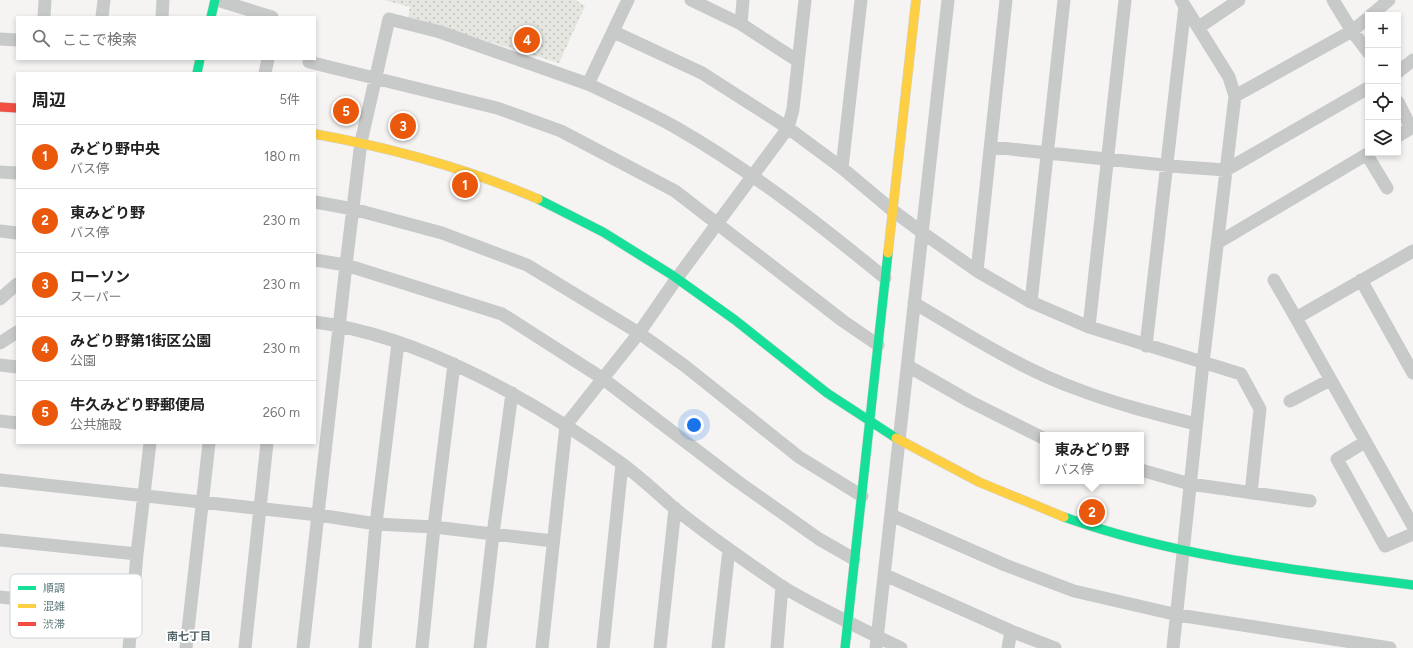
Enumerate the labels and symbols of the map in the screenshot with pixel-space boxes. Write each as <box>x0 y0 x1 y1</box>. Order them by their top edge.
pin: 4 <box>514 25 540 55</box>
pin: 5 <box>333 96 359 126</box>
pin: 3 <box>390 111 416 141</box>
pin: 1 <box>452 170 478 200</box>
your location <box>684 415 704 435</box>
pin: 2 <box>1079 497 1105 527</box>
legend <box>10 574 142 638</box>
text: 順調 <box>43 582 65 595</box>
text: 混雑 <box>43 600 65 613</box>
text: 渋滞 <box>43 618 65 631</box>
district label: 南七丁目 <box>167 630 211 643</box>

